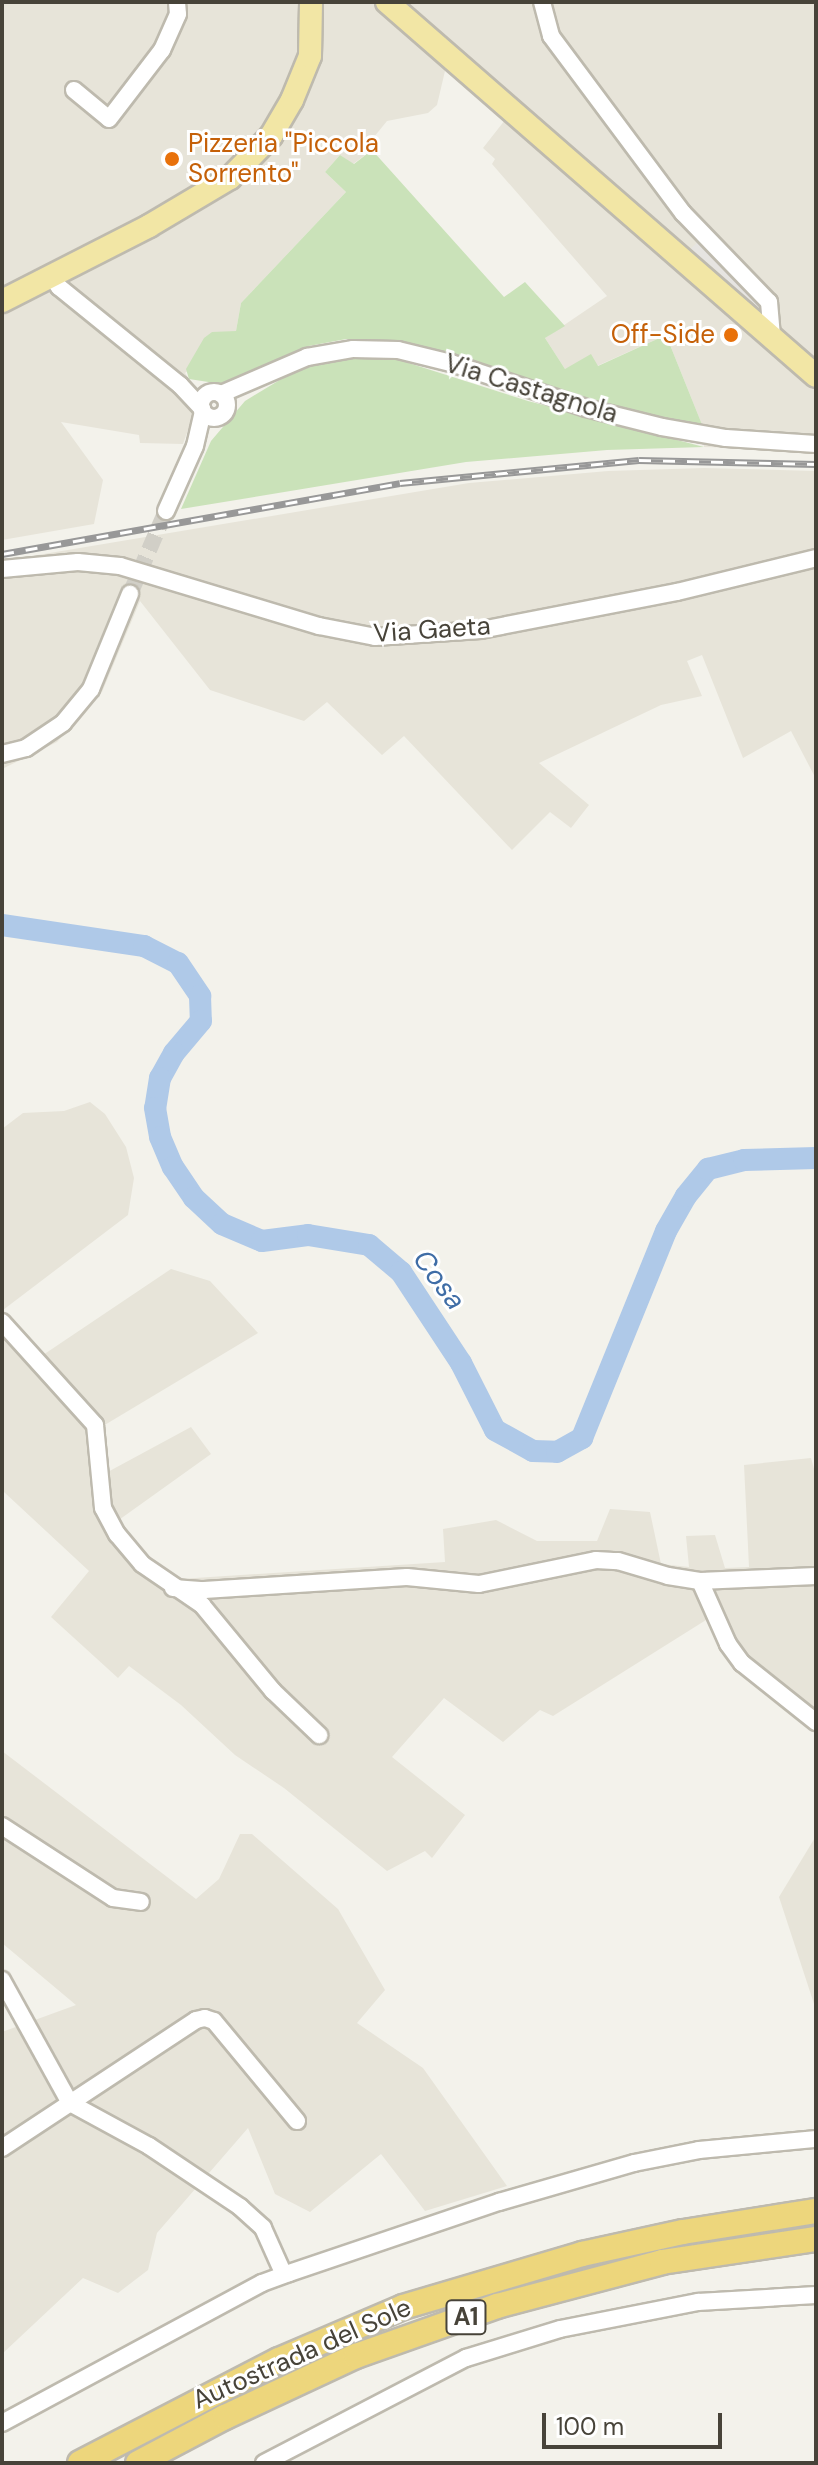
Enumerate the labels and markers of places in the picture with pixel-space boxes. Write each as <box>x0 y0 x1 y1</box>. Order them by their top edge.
place label: Pizzeria "Piccola Sorrento" <box>188 128 379 190</box>
marker: Pizzeria "Piccola Sorrento" <box>163 150 181 168</box>
place label: Off-Side <box>611 319 715 351</box>
marker: Off-Side <box>722 326 740 344</box>

